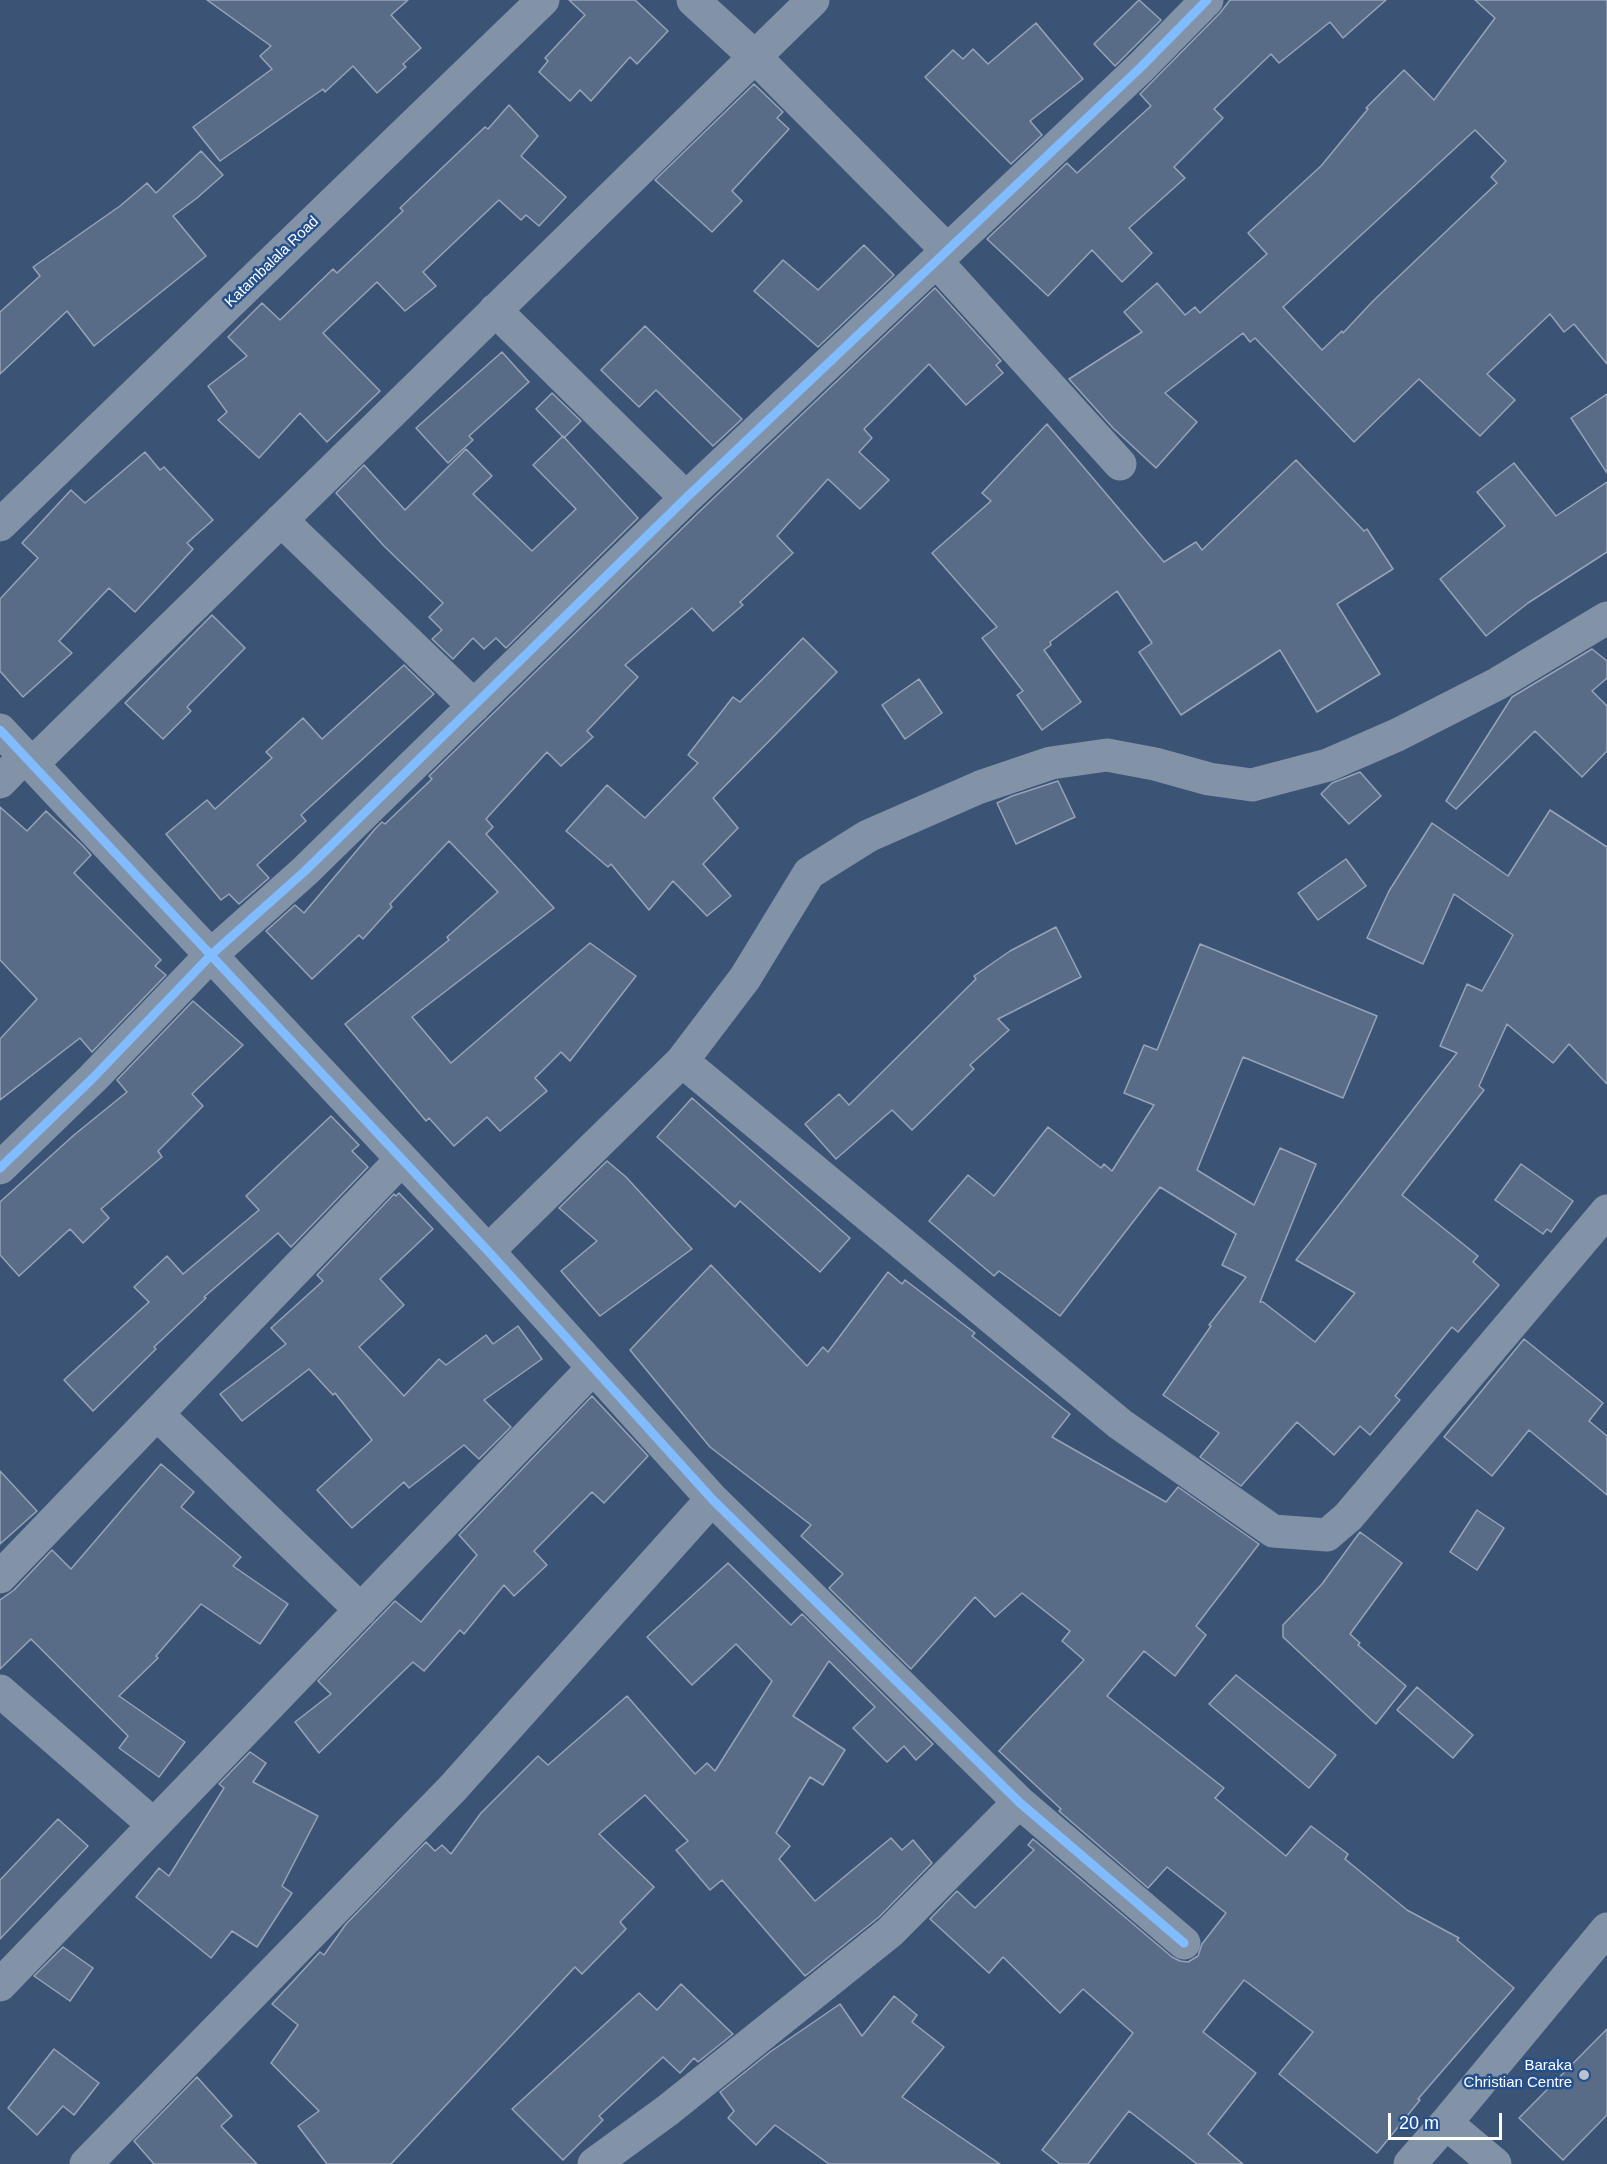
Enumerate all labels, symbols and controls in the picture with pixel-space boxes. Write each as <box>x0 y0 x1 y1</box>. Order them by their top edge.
street label: Katambalala Road <box>221 213 323 311</box>
place label: Baraka Christian Centre <box>1464 2057 1572 2092</box>
marker: Baraka Christian Centre <box>1577 2068 1591 2082</box>
scale bar <box>1391 2101 1505 2139</box>
text: 20 m <box>1399 2113 1439 2133</box>

